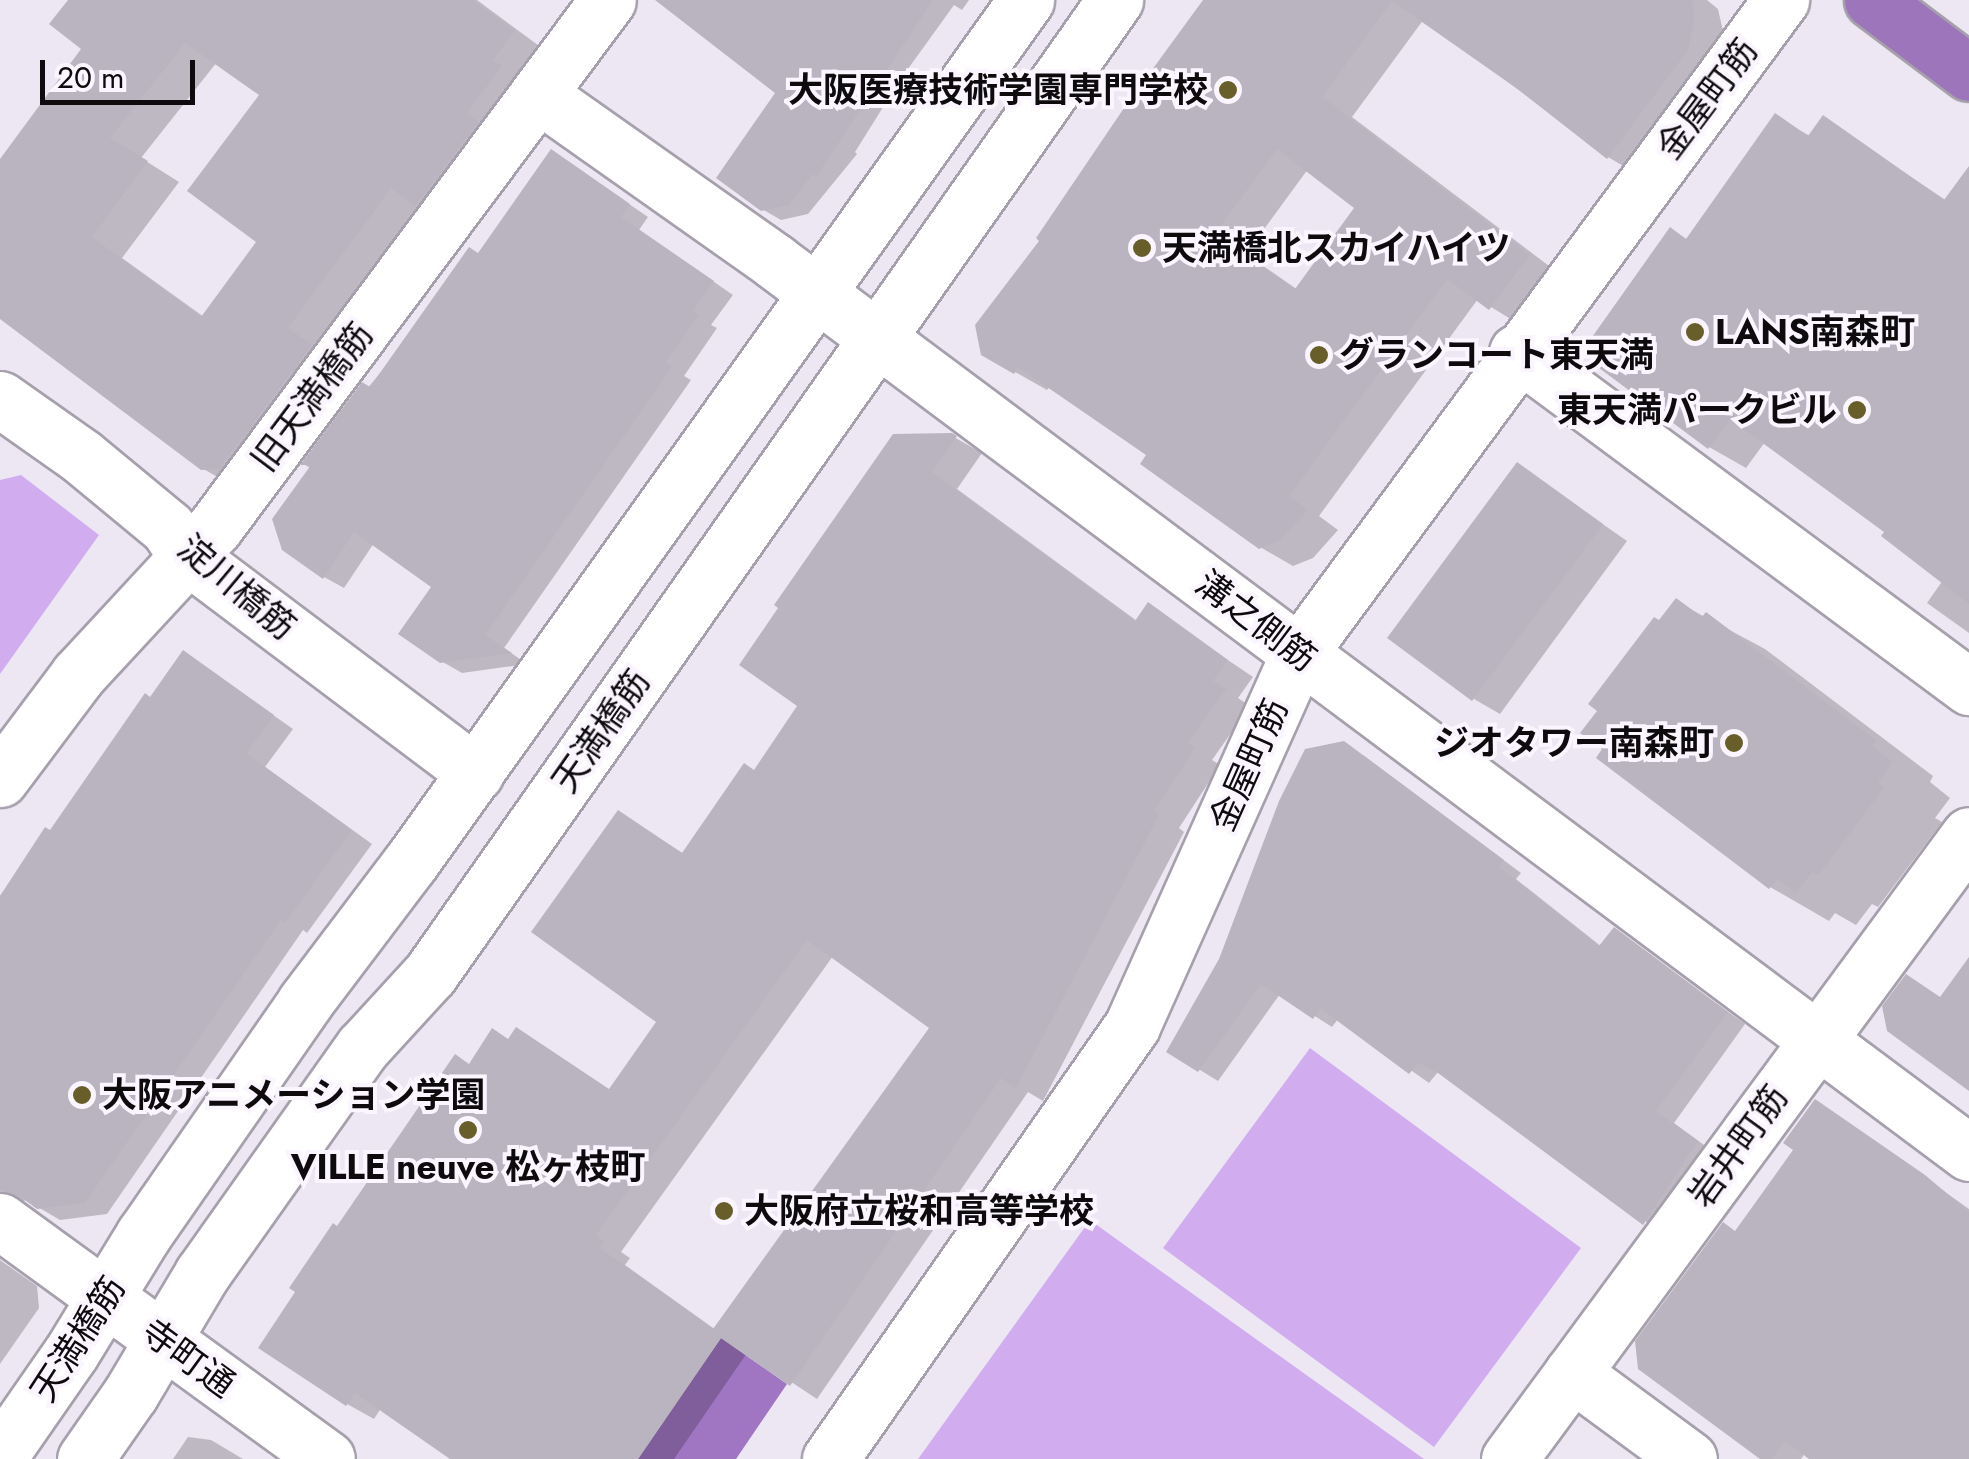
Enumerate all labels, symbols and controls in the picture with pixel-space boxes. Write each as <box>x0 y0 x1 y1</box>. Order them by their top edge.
street label: 金屋町筋 <box>1648 30 1766 168</box>
scale bar <box>45 40 200 102</box>
text: 20 m <box>57 56 124 99</box>
place label: 大阪医療技術学園専門学校 <box>788 69 1208 111</box>
marker: 大阪医療技術学園専門学校 <box>1217 79 1239 101</box>
place label: 天満橋北スカイハイツ <box>1162 227 1512 269</box>
marker: 天満橋北スカイハイツ <box>1131 237 1153 259</box>
place label: LANS南森町 <box>1715 311 1915 353</box>
street label: 旧天満橋筋 <box>243 314 381 480</box>
marker: LANS南森町 <box>1684 321 1706 343</box>
place label: グランコート東天満 <box>1339 334 1654 376</box>
marker: グランコート東天満 <box>1308 344 1330 366</box>
place label: 東天満パークビル <box>1557 389 1837 431</box>
marker: 東天満パークビル <box>1846 399 1868 421</box>
street label: 淀川橋筋 <box>170 526 304 648</box>
street label: 溝之側筋 <box>1187 562 1325 680</box>
street label: 天満橋筋 <box>544 662 658 800</box>
street label: 金屋町筋 <box>1201 693 1297 837</box>
place label: ジオタワー南森町 <box>1434 722 1714 764</box>
marker: ジオタワー南森町 <box>1723 732 1745 754</box>
place label: 大阪アニメーション学園 <box>102 1074 487 1116</box>
street label: 岩井町筋 <box>1680 1077 1796 1215</box>
marker: 大阪アニメーション学園 <box>71 1084 93 1106</box>
marker: VILLE neuve 松ヶ枝町 <box>457 1119 479 1141</box>
place label: VILLE neuve 松ヶ枝町 <box>291 1146 645 1188</box>
place label: 大阪府立桜和高等学校 <box>744 1190 1094 1232</box>
marker: 大阪府立桜和高等学校 <box>713 1200 735 1222</box>
street label: 天満橋筋 <box>22 1269 134 1409</box>
street label: 寺町通 <box>133 1310 243 1406</box>

